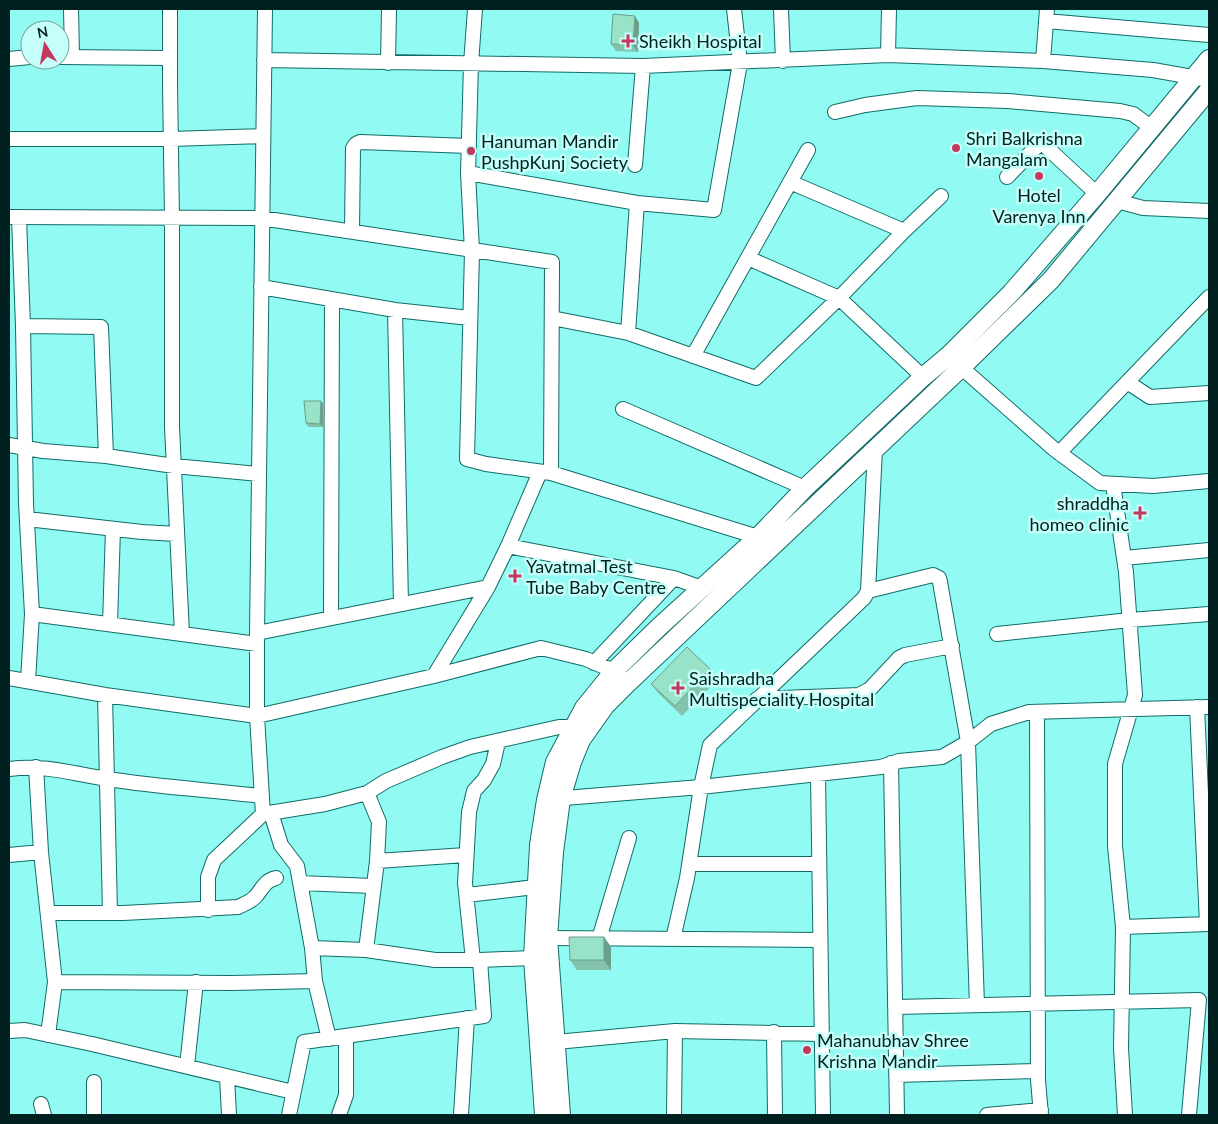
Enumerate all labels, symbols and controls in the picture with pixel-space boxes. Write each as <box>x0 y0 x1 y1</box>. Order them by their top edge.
north arrow <box>20 20 70 70</box>
text: N <box>36 22 49 41</box>
place label: Sheikh Hospital <box>639 30 762 52</box>
marker: Sheikh Hospital <box>621 34 635 48</box>
place label: Shri Balkrishna Mangalam <box>966 127 1083 170</box>
place label: Hanuman Mandir PushpKunj Society <box>481 130 629 173</box>
marker: Shri Balkrishna Mangalam <box>950 142 962 154</box>
marker: Hanuman Mandir PushpKunj Society <box>465 145 477 157</box>
marker: Hotel Varenya Inn <box>1033 170 1045 182</box>
place label: Hotel Varenya Inn <box>993 184 1085 227</box>
place label: shraddha homeo clinic <box>1030 492 1129 535</box>
marker: shraddha homeo clinic <box>1133 506 1147 520</box>
place label: Yavatmal Test Tube Baby Centre <box>526 555 666 598</box>
marker: Yavatmal Test Tube Baby Centre <box>508 569 522 583</box>
place label: Saishradha Multispeciality Hospital <box>689 667 874 710</box>
marker: Saishradha Multispeciality Hospital <box>671 681 685 695</box>
place label: Mahanubhav Shree Krishna Mandir <box>817 1029 969 1072</box>
marker: Mahanubhav Shree Krishna Mandir <box>801 1044 813 1056</box>

